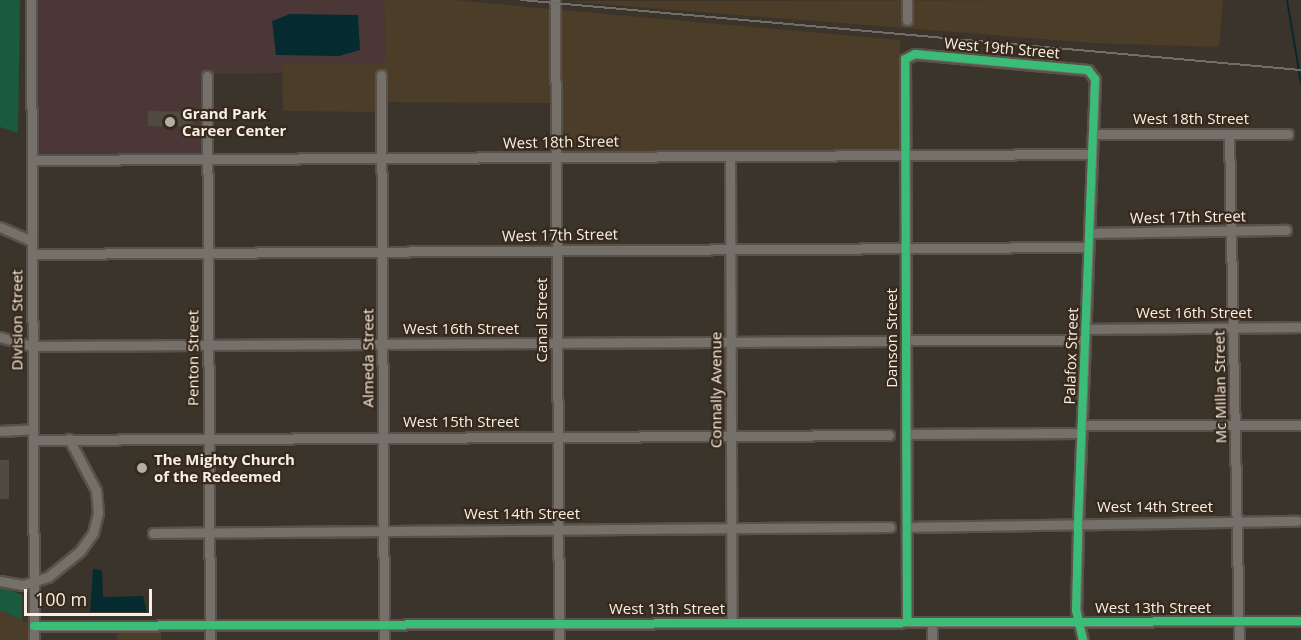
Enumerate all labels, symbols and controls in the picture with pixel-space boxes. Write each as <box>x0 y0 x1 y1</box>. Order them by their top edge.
street label: West 19th Street <box>943 34 1061 62</box>
place label: Grand Park Career Center <box>182 104 286 139</box>
street label: West 18th Street <box>1133 110 1249 128</box>
marker: Grand Park Career Center <box>163 115 177 129</box>
street label: West 18th Street <box>503 132 619 152</box>
street label: West 17th Street <box>1130 207 1246 227</box>
street label: West 17th Street <box>502 225 618 245</box>
street label: Division Street <box>8 270 26 370</box>
street label: Canal Street <box>533 278 551 362</box>
street label: Danson Street <box>883 288 901 388</box>
street label: West 16th Street <box>1136 304 1252 322</box>
street label: Palafox Street <box>1060 307 1082 405</box>
street label: Almeda Street <box>359 309 377 407</box>
street label: Penton Street <box>184 310 202 406</box>
street label: West 16th Street <box>403 320 519 338</box>
street label: Mc Millan Street <box>1210 330 1230 444</box>
street label: Connally Avenue <box>707 332 725 448</box>
street label: West 15th Street <box>403 413 519 431</box>
place label: The Mighty Church of the Redeemed <box>154 450 295 485</box>
marker: The Mighty Church of the Redeemed <box>135 461 149 475</box>
street label: West 14th Street <box>1097 498 1213 516</box>
street label: West 14th Street <box>464 505 580 523</box>
scale bar <box>27 577 154 615</box>
text: 100 m <box>35 587 87 611</box>
street label: West 13th Street <box>1095 599 1211 617</box>
street label: West 13th Street <box>609 600 725 618</box>

